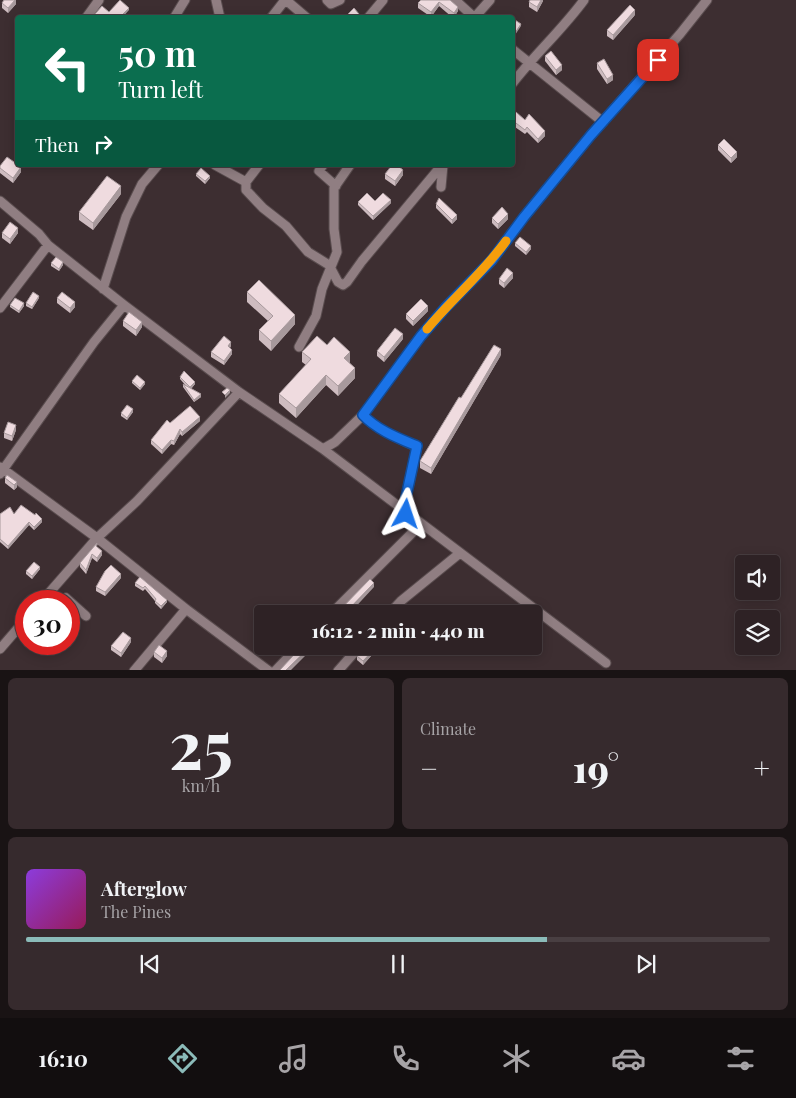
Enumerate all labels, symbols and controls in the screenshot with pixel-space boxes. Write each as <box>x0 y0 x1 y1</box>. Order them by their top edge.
text: 50 m <box>118 29 196 76</box>
icon: left <box>35 35 100 100</box>
pin <box>637 39 679 81</box>
icon: arrive <box>644 46 672 74</box>
text: Turn left <box>118 74 203 104</box>
icon: right <box>89 130 117 158</box>
text: Then <box>35 131 79 157</box>
position arrow <box>379 487 431 539</box>
map controls <box>735 555 780 655</box>
button: sound <box>735 555 780 600</box>
speed limit sign: 30 <box>15 590 80 655</box>
button: layers <box>735 610 780 655</box>
text: 16:12 · 2 min · 440 m <box>312 617 484 643</box>
text: 25 <box>169 699 233 785</box>
text: Climate <box>420 718 476 739</box>
text: 19° <box>573 742 619 793</box>
text: − <box>420 749 438 786</box>
text: + <box>754 749 770 786</box>
text: km/h <box>182 775 220 796</box>
text: Afterglow <box>101 875 187 901</box>
text: The Pines <box>101 901 171 922</box>
icon: previous <box>136 950 164 978</box>
icon: pause <box>384 950 412 978</box>
icon: next <box>632 950 660 978</box>
icon: directions <box>165 1041 200 1076</box>
icon: music <box>276 1041 311 1076</box>
icon: phone <box>388 1041 423 1076</box>
icon: climate <box>499 1041 534 1076</box>
icon: car <box>611 1041 646 1076</box>
icon: filters <box>723 1041 758 1076</box>
text: 16:10 <box>38 1043 88 1073</box>

